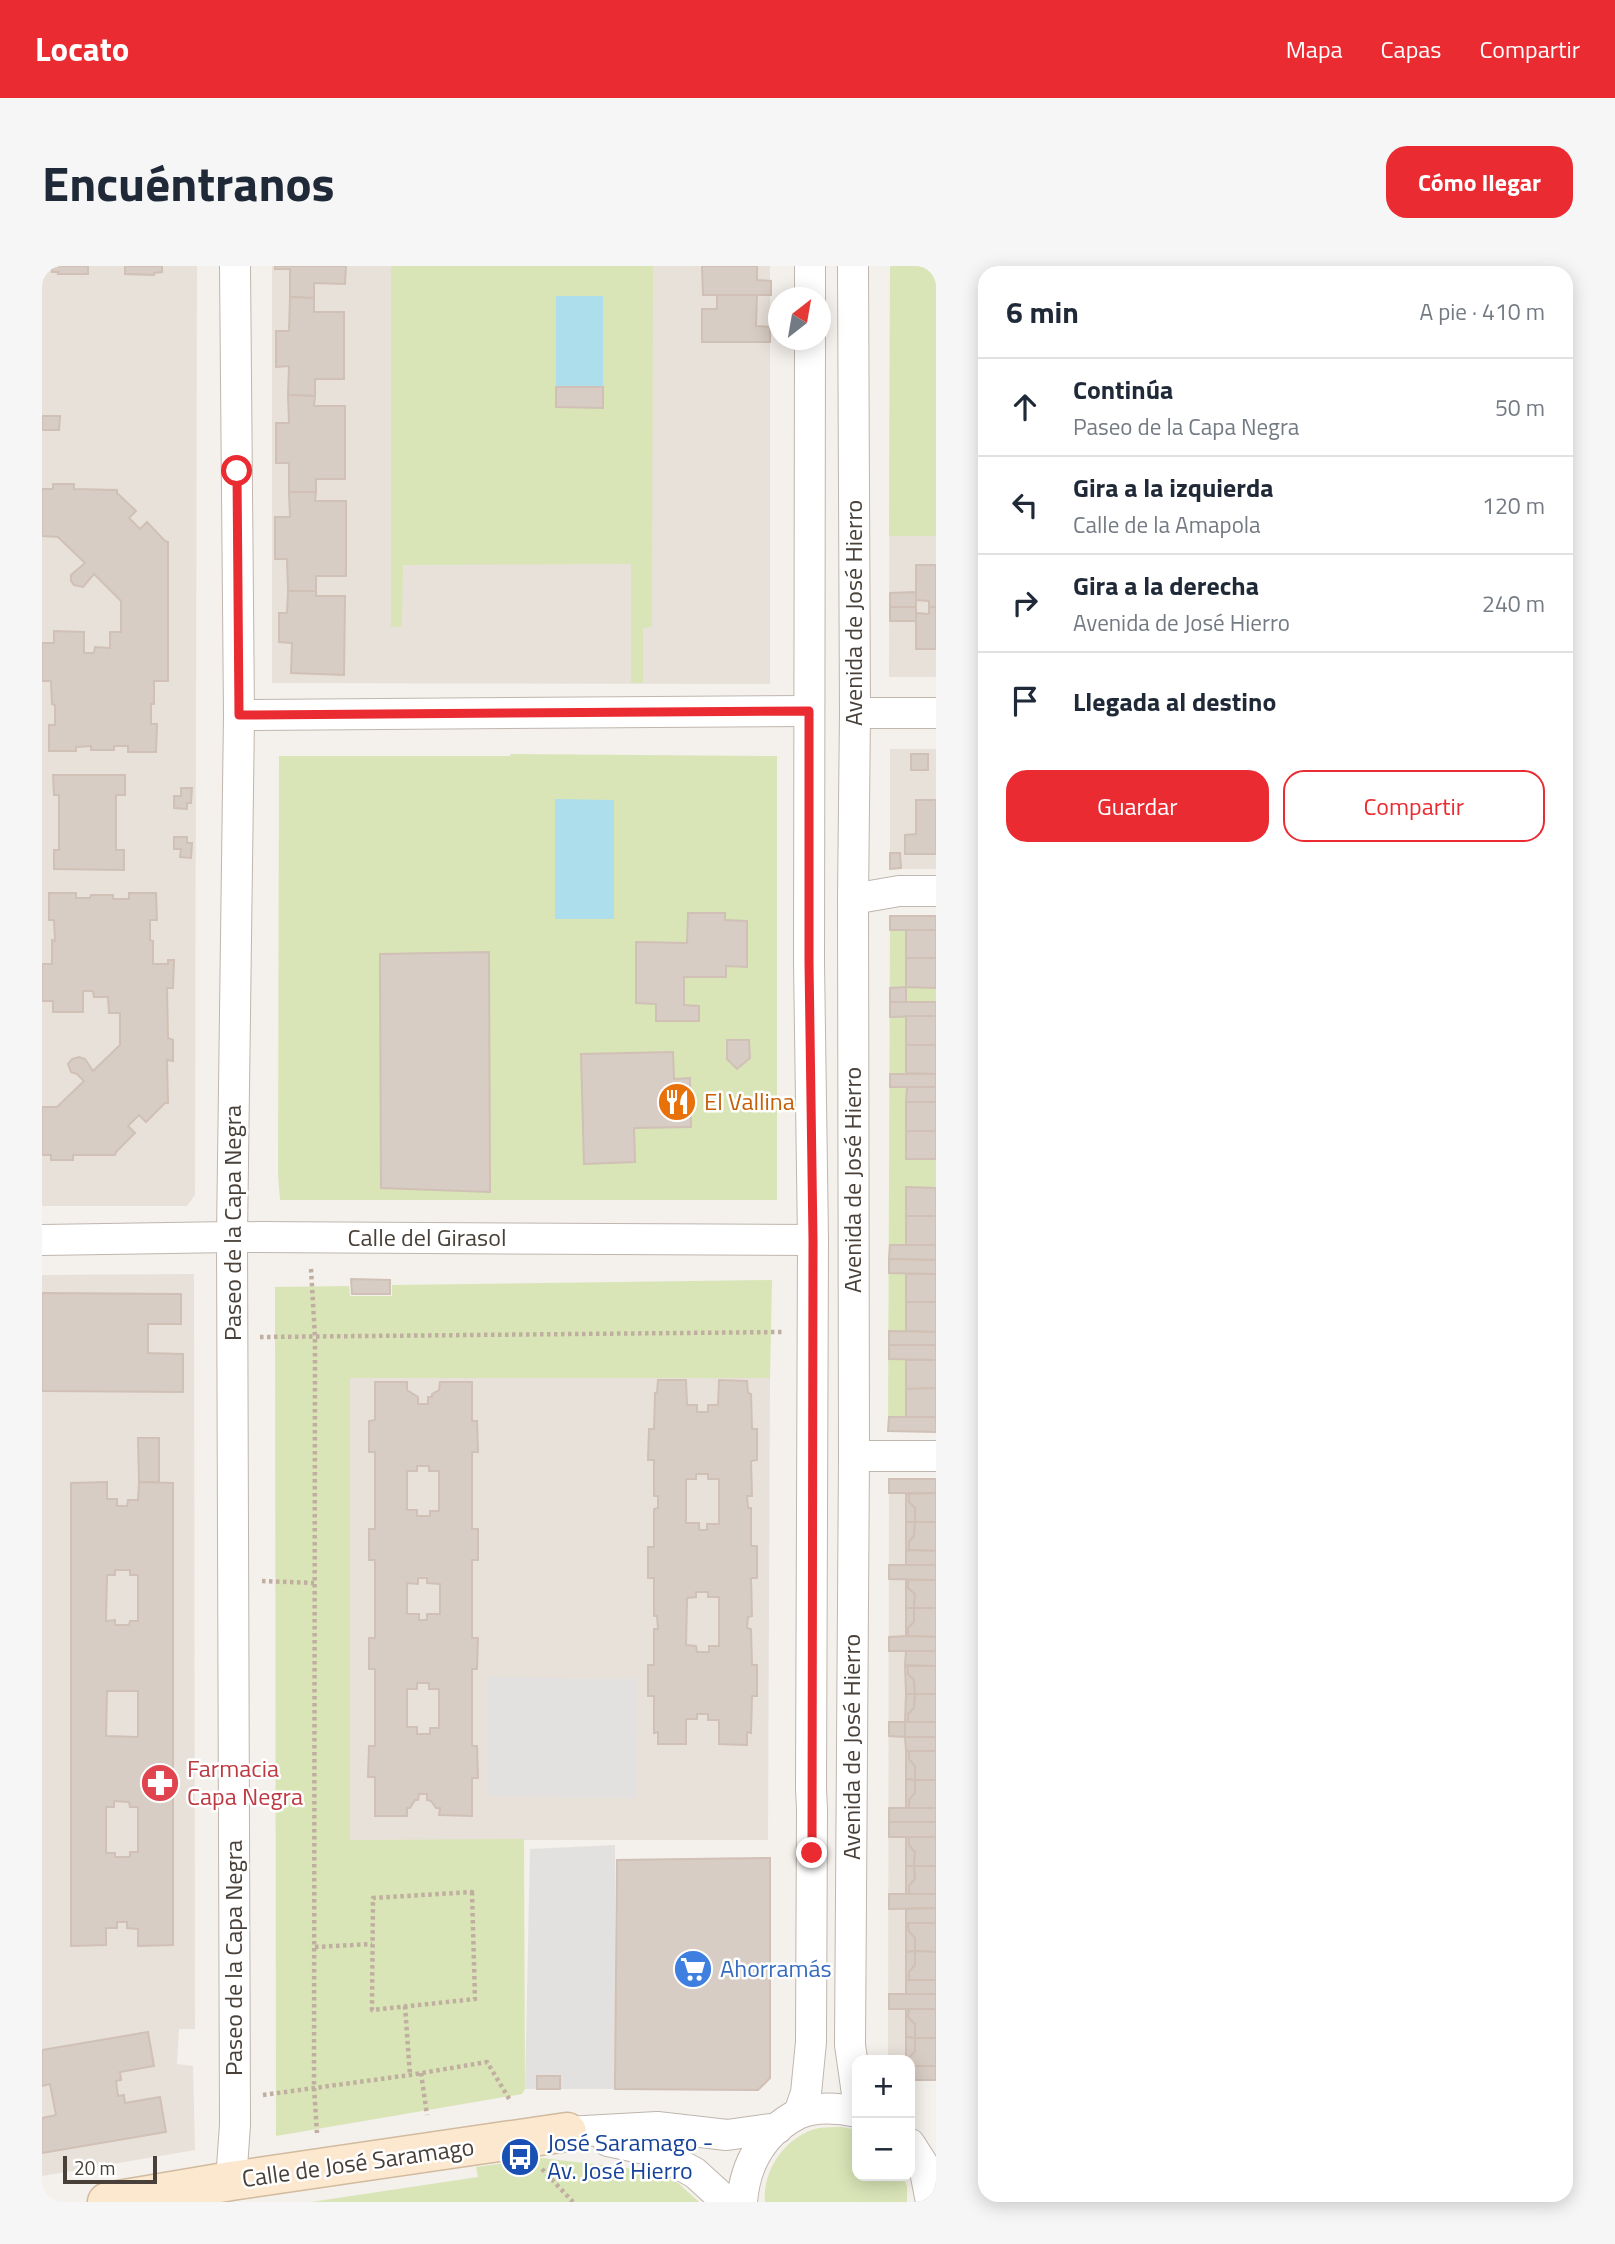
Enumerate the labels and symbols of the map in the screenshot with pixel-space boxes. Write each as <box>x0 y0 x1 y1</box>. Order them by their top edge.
north arrow <box>768 287 831 350</box>
route start <box>221 455 252 486</box>
street label: Avenida de José Hierro <box>835 500 871 726</box>
street label: Avenida de José Hierro <box>834 1067 870 1293</box>
restaurant icon: El Vallina <box>656 1081 698 1123</box>
place label: El Vallina <box>704 1083 795 1119</box>
street label: Paseo de la Capa Negra <box>214 1105 250 1341</box>
street label: Calle del Girasol <box>348 1219 506 1255</box>
street label: Avenida de José Hierro <box>833 1634 869 1860</box>
place label: Farmacia Capa Negra <box>187 1750 303 1814</box>
pharmacy icon: Farmacia Capa Negra <box>139 1762 181 1804</box>
route end <box>796 1837 827 1868</box>
street label: Paseo de la Capa Negra <box>215 1840 251 2076</box>
supermarket icon: Ahorramás <box>672 1948 714 1990</box>
place label: Ahorramás <box>720 1950 832 1986</box>
place label: José Saramago - Av. José Hierro <box>547 2124 713 2188</box>
street label: Calle de José Saramago <box>239 2128 476 2196</box>
bus stop icon: José Saramago - Av. José Hierro <box>499 2136 541 2178</box>
scale bar <box>63 2153 158 2185</box>

